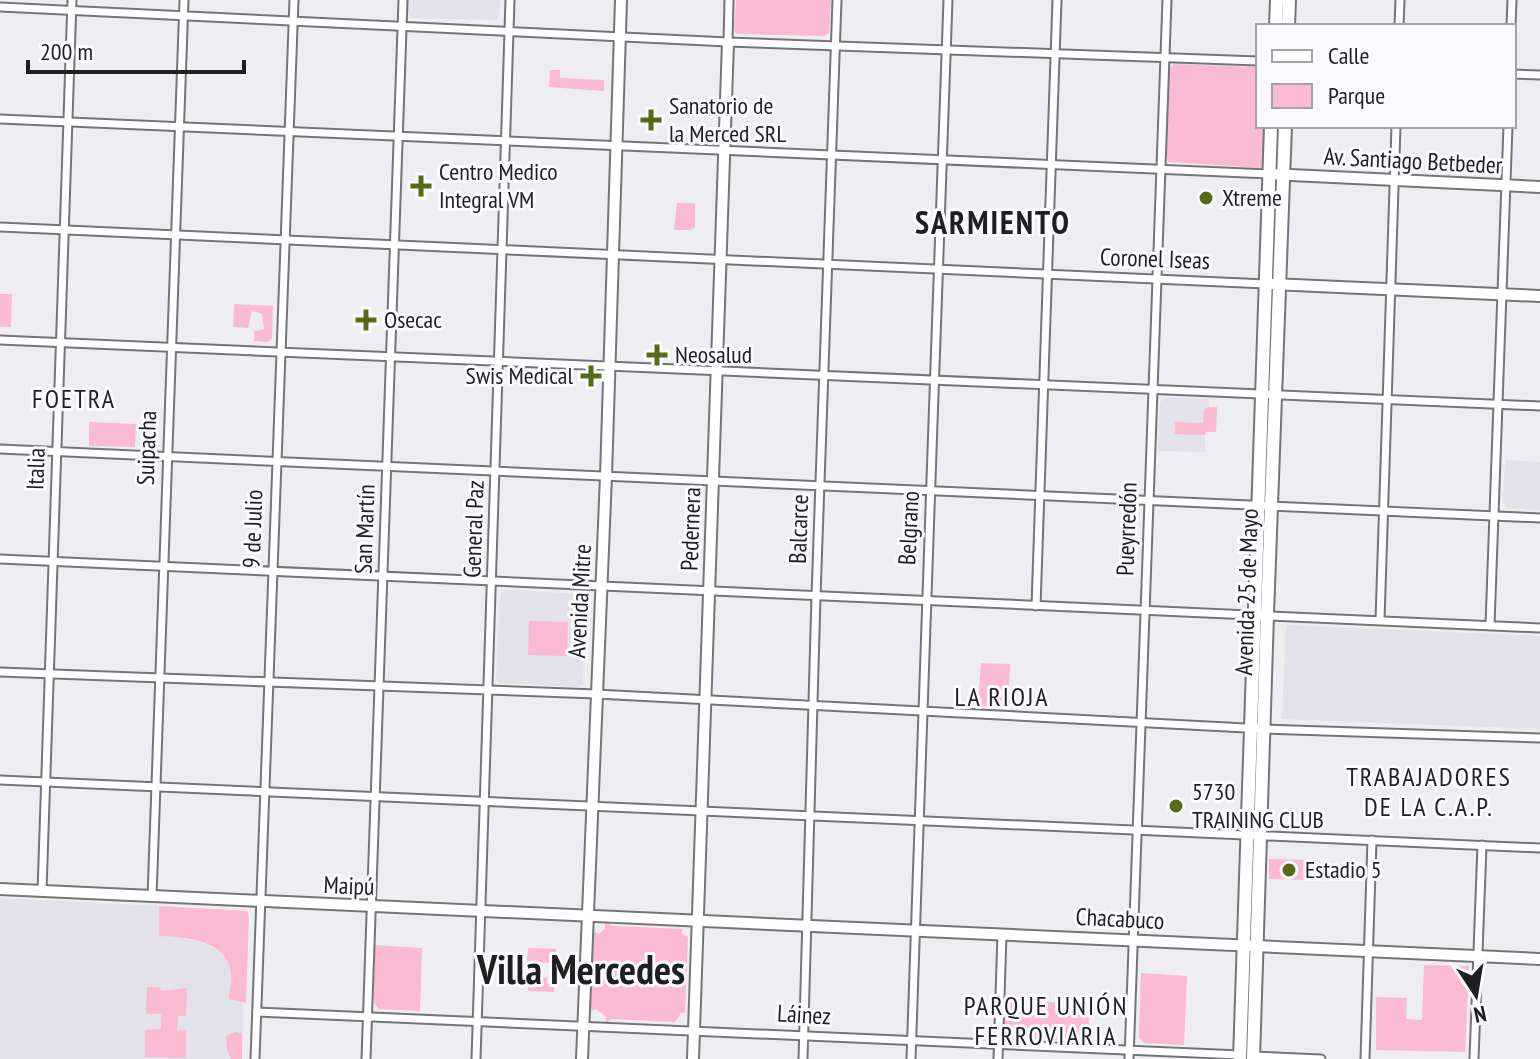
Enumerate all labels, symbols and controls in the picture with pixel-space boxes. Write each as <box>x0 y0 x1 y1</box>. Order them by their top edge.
scale bar <box>28 24 244 74</box>
legend <box>1256 24 1516 128</box>
text: 200 m <box>40 36 93 67</box>
text: Calle <box>1328 40 1369 71</box>
text: Parque <box>1328 80 1385 111</box>
place label: Sanatorio de la Merced SRL <box>669 90 786 149</box>
marker: Sanatorio de la Merced SRL <box>640 109 662 131</box>
street label: Av. Santiago Betbeder <box>1323 140 1504 181</box>
place label: Centro Medico Integral VM <box>439 156 558 215</box>
marker: Centro Medico Integral VM <box>410 175 432 197</box>
place label: Xtreme <box>1222 182 1282 213</box>
marker: Xtreme <box>1197 189 1215 207</box>
district label: SARMIENTO <box>915 201 1071 243</box>
street label: Coronel Iseas <box>1099 241 1211 276</box>
place label: Osecac <box>384 304 442 335</box>
marker: Osecac <box>355 309 377 331</box>
place label: Neosalud <box>675 339 752 370</box>
marker: Neosalud <box>646 344 668 366</box>
place label: Swis Medical <box>466 360 573 391</box>
marker: Swis Medical <box>580 365 602 387</box>
district label: FOETRA <box>32 382 116 415</box>
street label: Suipacha <box>130 410 163 486</box>
street label: Italia <box>19 447 52 491</box>
street label: General Paz <box>456 480 491 578</box>
street label: Pueyrredón <box>1109 482 1144 576</box>
street label: San Martín <box>347 484 382 574</box>
street label: Pedernera <box>674 487 707 571</box>
street label: 9 de Julio <box>236 489 269 569</box>
street label: Belgrano <box>891 490 926 566</box>
street label: Balcarce <box>782 494 815 564</box>
street label: Avenida 25 de Mayo <box>1228 508 1265 676</box>
street label: Avenida Mitre <box>561 543 598 659</box>
district label: LA RIOJA <box>954 680 1050 713</box>
district label: TRABAJADORES DE LA C.A.P. <box>1346 760 1512 823</box>
place label: 5730 TRAINING CLUB <box>1192 776 1324 835</box>
marker: 5730 TRAINING CLUB <box>1167 797 1185 815</box>
place label: Estadio 5 <box>1305 854 1381 885</box>
marker: Estadio 5 <box>1280 861 1298 879</box>
street label: Maipú <box>323 869 375 902</box>
street label: Chacabuco <box>1075 901 1165 936</box>
district label: Villa Mercedes <box>476 943 685 995</box>
north arrow <box>1436 955 1516 1035</box>
district label: PARQUE UNIÓN FERROVIARIA <box>964 989 1128 1052</box>
street label: Láinez <box>776 998 832 1031</box>
text: N <box>1471 1000 1489 1029</box>

